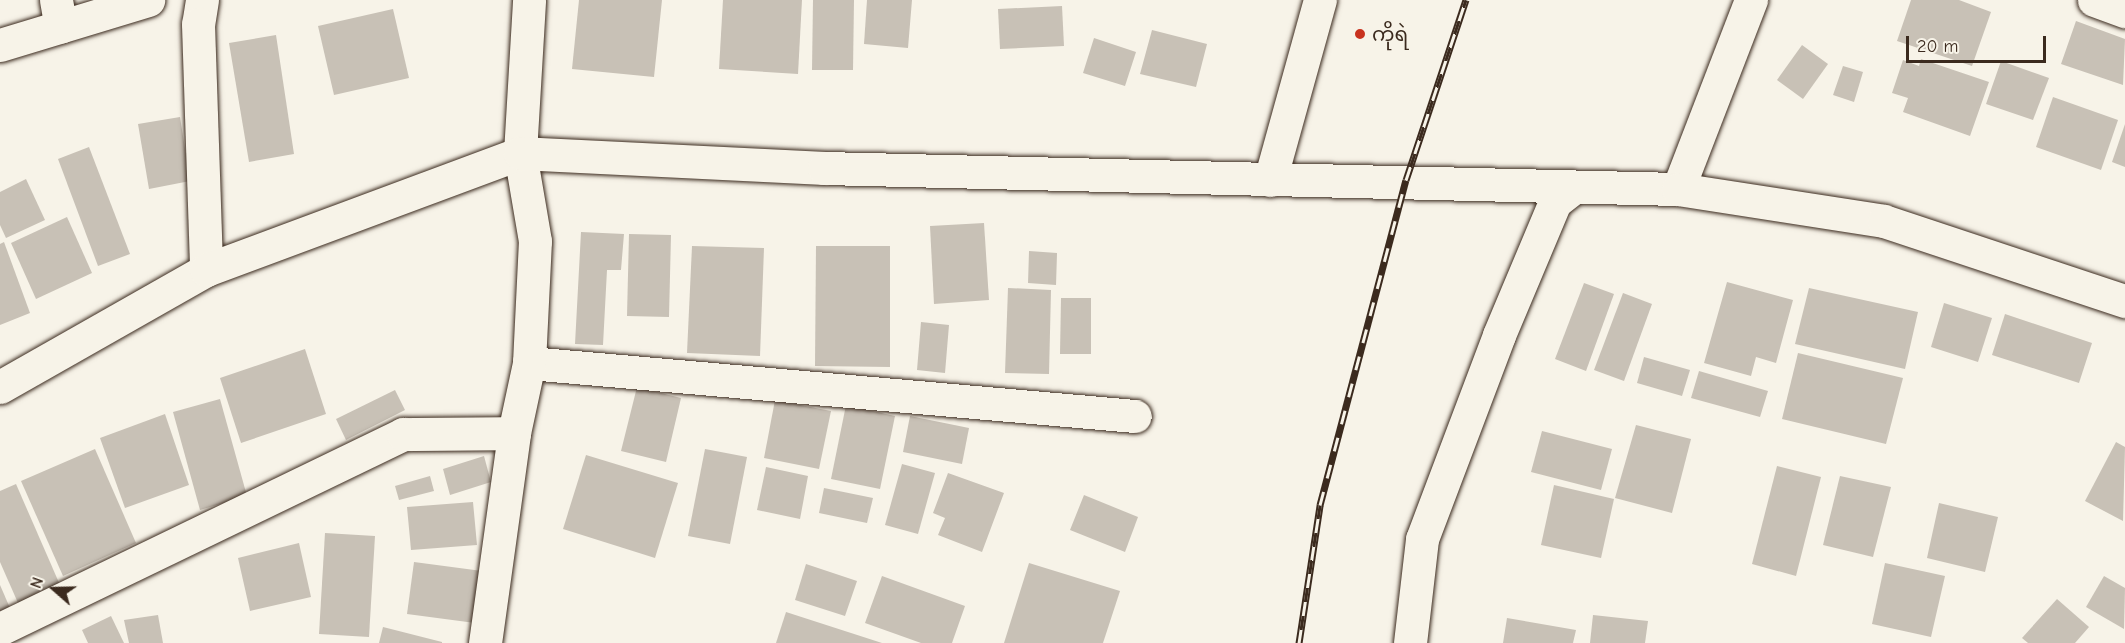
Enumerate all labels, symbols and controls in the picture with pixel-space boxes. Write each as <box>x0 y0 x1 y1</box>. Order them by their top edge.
place label: ကိုရဲ <box>1372 22 1408 46</box>
scale bar <box>1909 24 2048 62</box>
marker: ကိုရဲ <box>1353 27 1367 41</box>
text: 20 m <box>1917 36 1958 57</box>
north arrow <box>24 559 84 619</box>
text: N <box>27 575 47 591</box>

